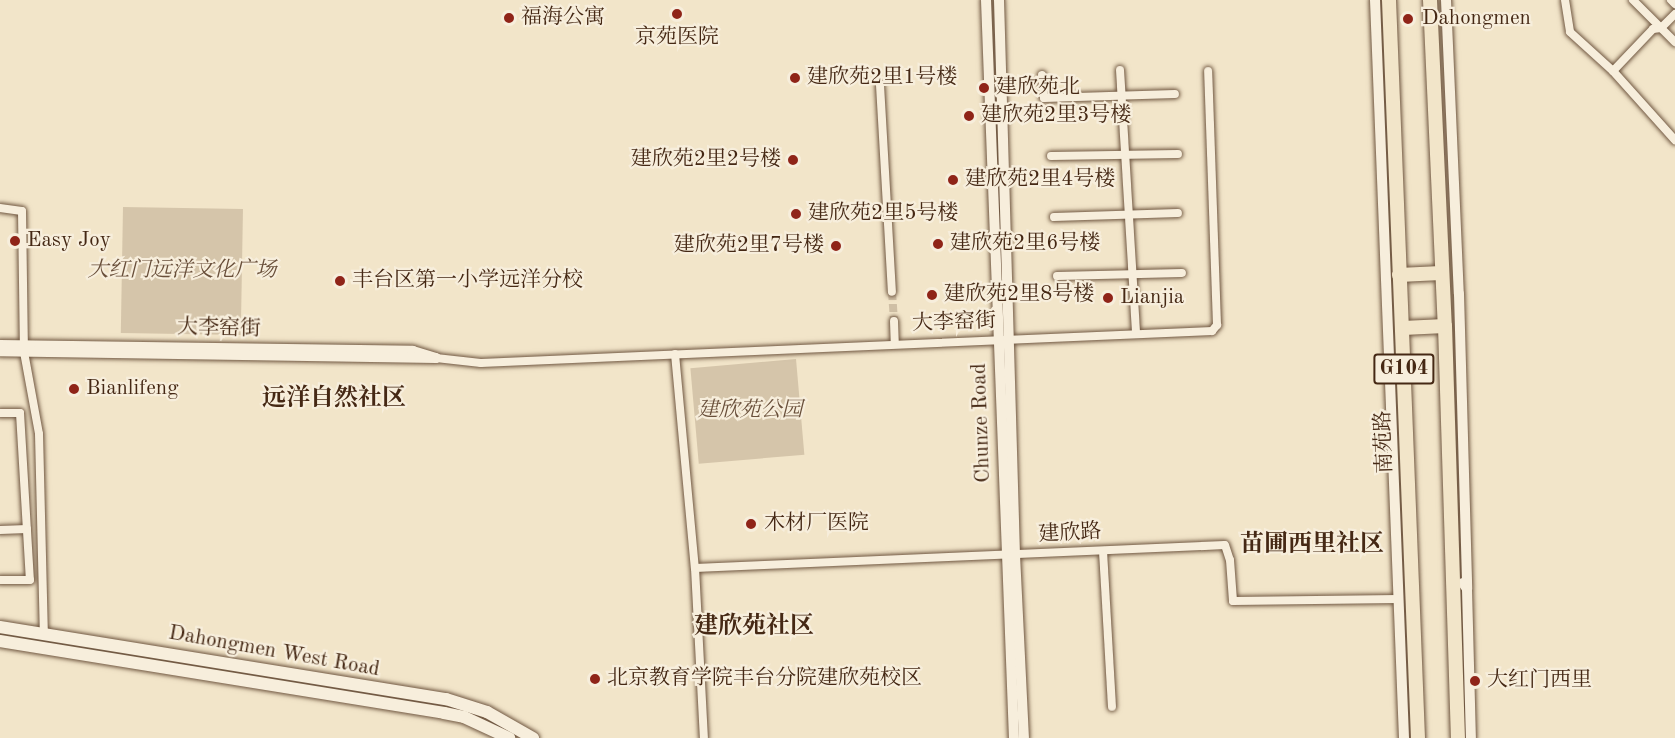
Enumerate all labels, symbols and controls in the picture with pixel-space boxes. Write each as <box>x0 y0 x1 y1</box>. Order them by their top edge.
place label: 福海公寓 <box>521 5 605 31</box>
marker: 京苑医院 <box>668 5 686 23</box>
place label: Dahongmen <box>1422 6 1531 32</box>
marker: Dahongmen <box>1399 10 1417 28</box>
marker: 福海公寓 <box>502 11 516 25</box>
place label: 京苑医院 <box>635 25 719 51</box>
place label: 建欣苑2里1号楼 <box>807 65 957 91</box>
marker: 建欣苑2里1号楼 <box>788 71 802 85</box>
place label: 建欣苑北 <box>996 75 1080 101</box>
marker: 建欣苑北 <box>977 81 991 95</box>
place label: 建欣苑2里3号楼 <box>981 103 1131 129</box>
marker: 建欣苑2里3号楼 <box>962 109 976 123</box>
place label: 建欣苑2里2号楼 <box>631 147 781 173</box>
marker: 建欣苑2里2号楼 <box>786 153 800 167</box>
place label: 建欣苑2里4号楼 <box>965 167 1115 193</box>
marker: 建欣苑2里4号楼 <box>946 173 960 187</box>
place label: 建欣苑2里5号楼 <box>808 201 958 227</box>
marker: 建欣苑2里5号楼 <box>789 207 803 221</box>
place label: Easy Joy <box>27 228 111 254</box>
place label: 建欣苑2里6号楼 <box>950 231 1100 257</box>
place label: 建欣苑2里7号楼 <box>674 233 824 259</box>
marker: Easy Joy <box>8 234 22 248</box>
marker: 建欣苑2里6号楼 <box>931 237 945 251</box>
marker: 建欣苑2里7号楼 <box>829 239 843 253</box>
park label: 大红门远洋文化广场 <box>88 258 276 284</box>
place label: 丰台区第一小学远洋分校 <box>352 268 583 294</box>
marker: 丰台区第一小学远洋分校 <box>333 274 347 288</box>
place label: 建欣苑2里8号楼 <box>944 282 1094 308</box>
place label: Lianjia <box>1120 285 1184 311</box>
marker: 建欣苑2里8号楼 <box>925 288 939 302</box>
marker: Lianjia <box>1101 291 1115 305</box>
street label: 大李窑街 <box>912 309 996 337</box>
street label: 大李窑街 <box>177 316 261 342</box>
road number: G104 <box>1372 352 1436 386</box>
street label: Chunze Road <box>967 363 997 483</box>
place label: Bianlifeng <box>86 376 178 402</box>
marker: Bianlifeng <box>67 382 81 396</box>
district label: 远洋自然社区 <box>262 386 406 414</box>
park label: 建欣苑公园 <box>698 398 802 424</box>
street label: 南苑路 <box>1371 410 1399 474</box>
place label: 木材厂医院 <box>764 511 869 537</box>
marker: 木材厂医院 <box>742 515 760 533</box>
street label: 建欣路 <box>1038 520 1102 548</box>
district label: 苗圃西里社区 <box>1240 532 1384 560</box>
district label: 建欣苑社区 <box>694 614 814 642</box>
street label: Dahongmen West Road <box>166 621 382 683</box>
place label: 北京教育学院丰台分院建欣苑校区 <box>607 666 922 692</box>
place label: 大红门西里 <box>1487 668 1592 694</box>
marker: 北京教育学院丰台分院建欣苑校区 <box>588 672 602 686</box>
marker: 大红门西里 <box>1468 674 1482 688</box>

